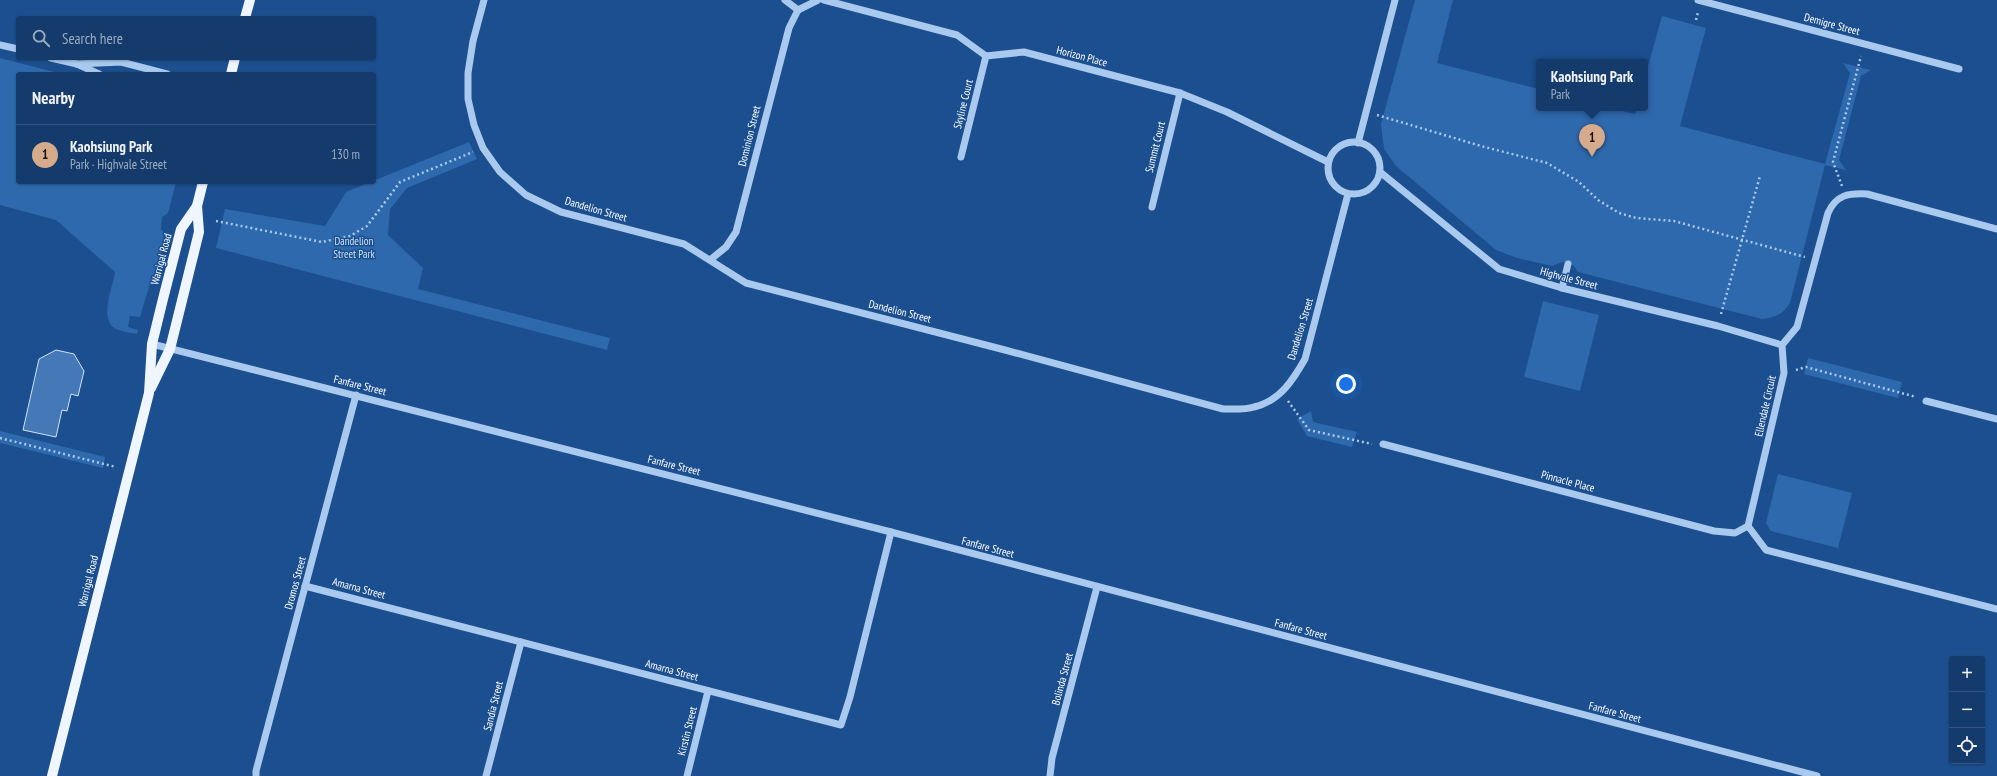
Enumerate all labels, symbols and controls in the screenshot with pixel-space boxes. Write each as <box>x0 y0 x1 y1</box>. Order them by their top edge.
street label: Demigre Street <box>1803 10 1861 38</box>
search box <box>16 16 376 60</box>
icon: search <box>30 27 52 49</box>
text: Search here <box>62 29 123 48</box>
street label: Horizon Place <box>1055 43 1109 70</box>
popup <box>1536 59 1648 111</box>
text: Kaohsiung Park <box>1551 67 1633 86</box>
street label: Skyline Court <box>950 78 976 130</box>
text: Park <box>1551 86 1570 103</box>
text: Nearby <box>32 87 75 109</box>
street label: Dominion Street <box>735 104 763 168</box>
street label: Summit Court <box>1142 120 1168 174</box>
pin: 1 <box>1579 124 1605 157</box>
text: Kaohsiung Park <box>70 137 153 156</box>
text: 1 <box>42 146 48 163</box>
text: 130 m <box>331 146 360 163</box>
text: Park · Highvale Street <box>70 156 167 173</box>
street label: Dandelion Street <box>563 193 629 225</box>
street label: Warrigal Road <box>147 232 175 286</box>
park label: Dandelion Street Park <box>333 234 375 261</box>
street label: Highvale Street <box>1539 264 1599 292</box>
street label: Dandelion Street <box>867 296 933 326</box>
street label: Dandelion Street <box>1284 296 1316 362</box>
street label: Fanfare Street <box>332 372 388 398</box>
your location <box>1336 374 1356 394</box>
street label: Ellendale Circuit <box>1751 374 1779 438</box>
street label: Fanfare Street <box>646 452 702 478</box>
street label: Pinnacle Place <box>1540 467 1597 495</box>
street label: Fanfare Street <box>960 533 1016 561</box>
street label: Warrigal Road <box>75 554 101 608</box>
street label: Dromos Street <box>281 555 309 611</box>
street label: Amarna Street <box>331 574 387 602</box>
street label: Fanfare Street <box>1273 615 1329 643</box>
street label: Bolinda Street <box>1048 651 1076 707</box>
street label: Amarna Street <box>644 656 700 684</box>
map controls <box>1949 656 1985 764</box>
button: + <box>1949 656 1985 692</box>
street label: Sandia Street <box>480 680 506 732</box>
button: − <box>1949 692 1985 728</box>
street label: Fanfare Street <box>1587 698 1643 726</box>
street label: Kirstin Street <box>674 705 700 757</box>
button: locate <box>1949 728 1985 764</box>

